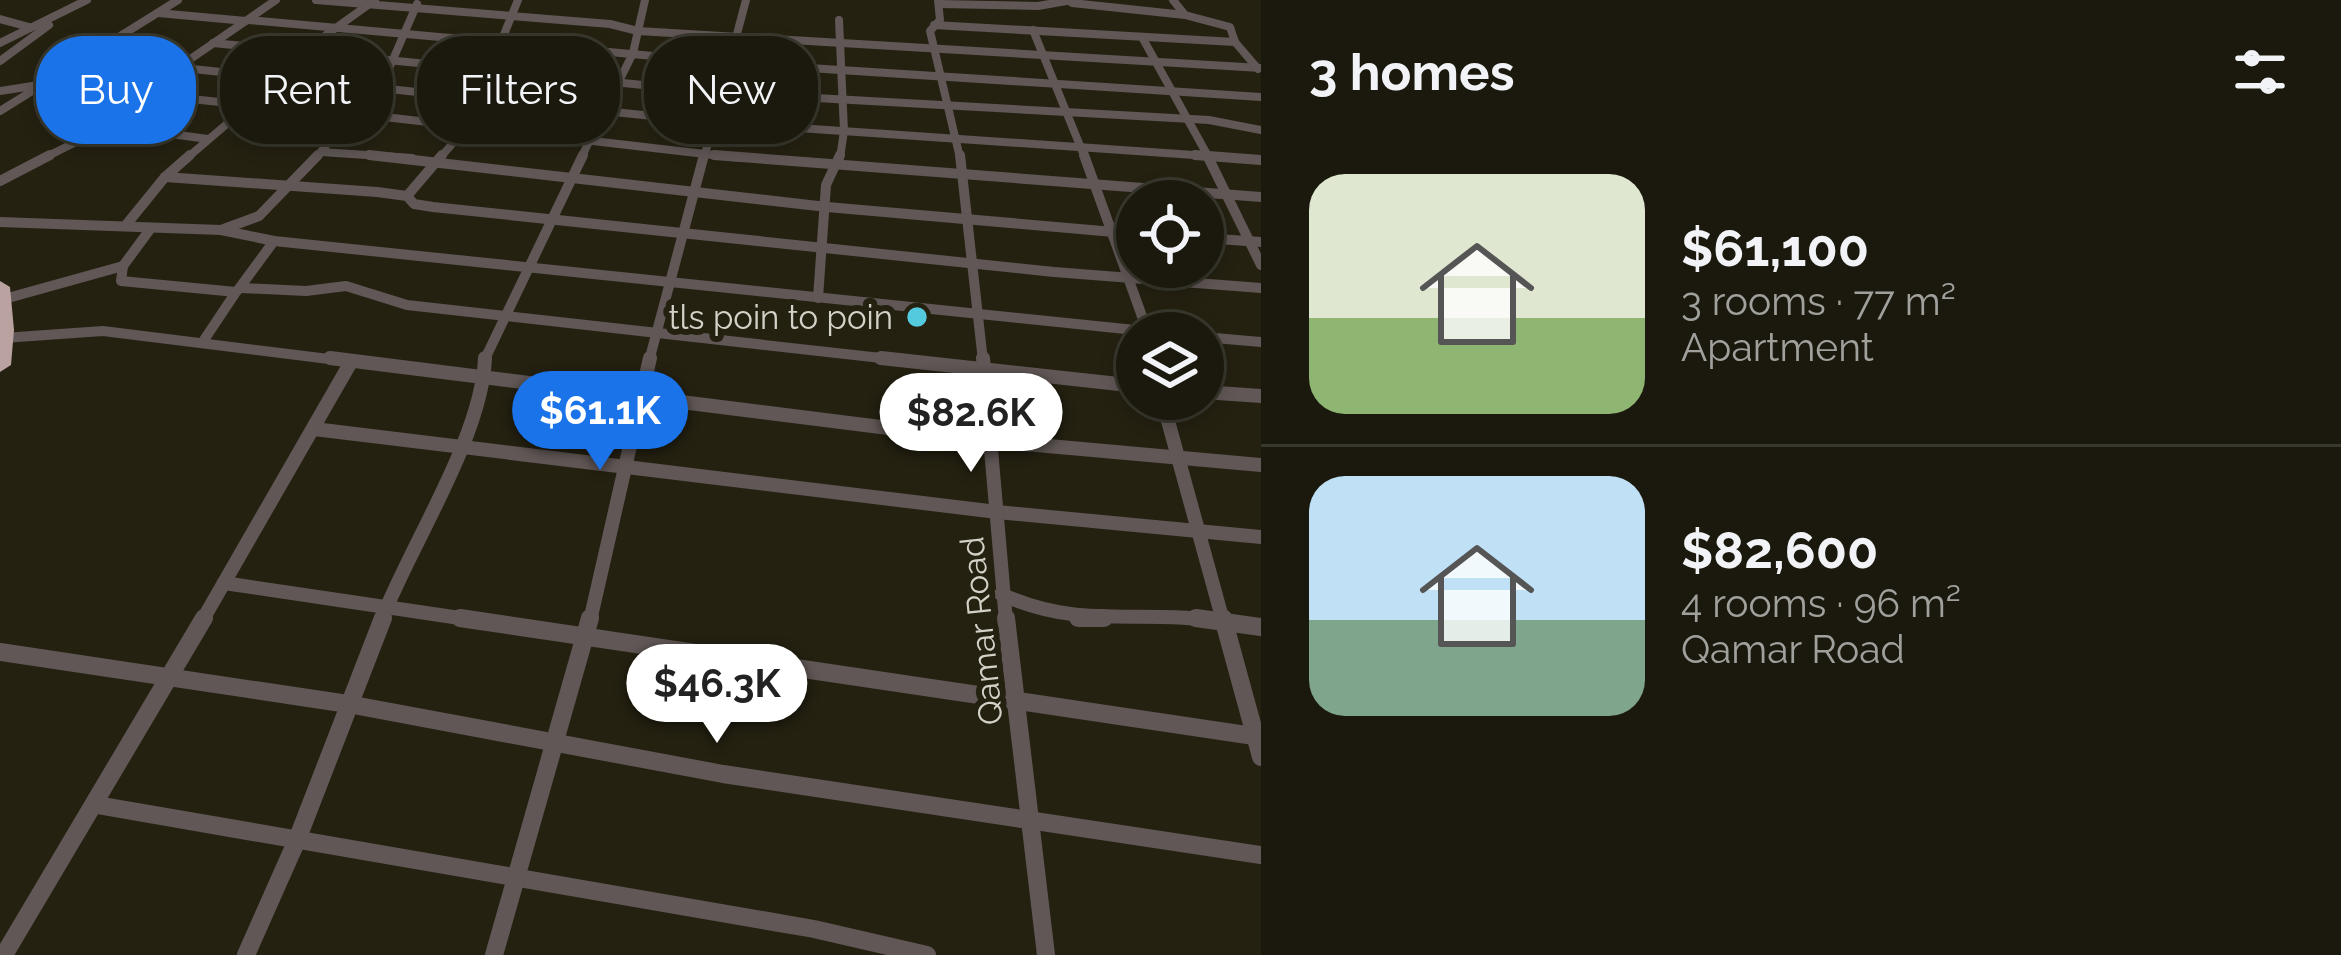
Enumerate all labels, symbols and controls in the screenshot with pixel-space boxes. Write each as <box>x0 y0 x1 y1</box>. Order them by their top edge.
chip: Buy <box>36 36 196 144</box>
chip: Rent <box>220 36 393 144</box>
chip: Filters <box>417 36 620 144</box>
chip: New <box>644 36 818 144</box>
icon: filters <box>2227 39 2293 105</box>
text: 3 homes <box>1309 42 1515 102</box>
map controls <box>1116 180 1224 420</box>
button: locate <box>1116 180 1224 288</box>
text: $61,100 <box>1681 218 1869 278</box>
icon: home <box>1405 222 1549 366</box>
text: 3 rooms · 77 m² <box>1681 278 1956 324</box>
place label: tls poin to poin <box>669 298 893 337</box>
marker: tls poin to poin <box>904 304 930 330</box>
button: layers <box>1116 312 1224 420</box>
text: Apartment <box>1681 324 1874 370</box>
pin: $61.1K <box>502 371 698 473</box>
pin: $82.6K <box>873 373 1069 475</box>
text: $61.1K <box>539 387 661 433</box>
text: $82.6K <box>907 389 1035 435</box>
text: $82,600 <box>1681 520 1878 580</box>
icon: home <box>1405 524 1549 668</box>
street label: Qamar Road <box>952 535 1011 727</box>
text: 4 rooms · 96 m² <box>1681 580 1961 626</box>
text: Qamar Road <box>1681 626 1905 672</box>
pin: $46.3K <box>619 644 815 746</box>
text: $46.3K <box>653 660 781 706</box>

